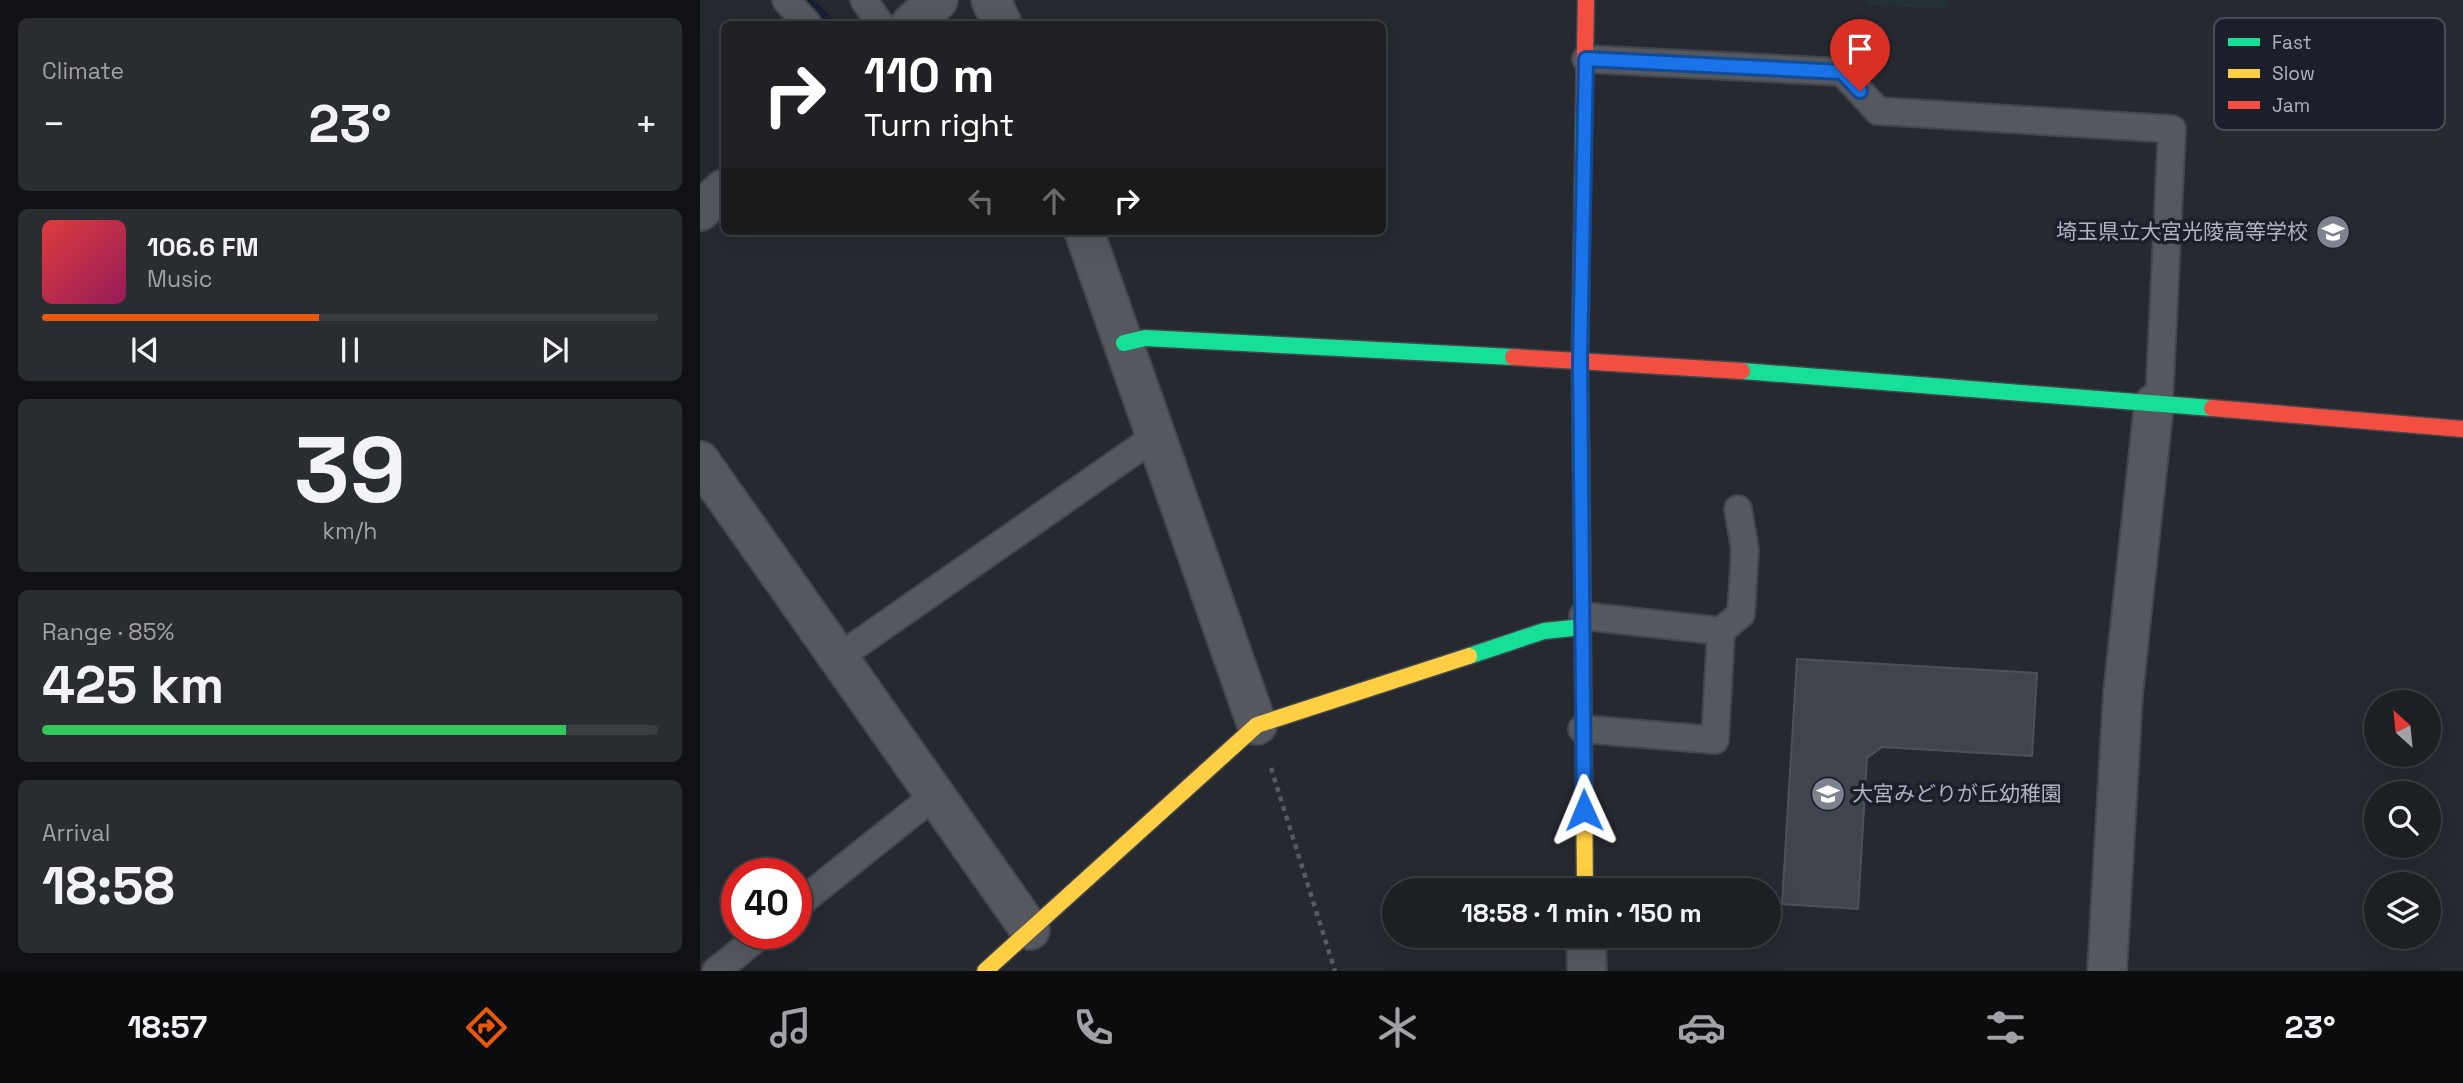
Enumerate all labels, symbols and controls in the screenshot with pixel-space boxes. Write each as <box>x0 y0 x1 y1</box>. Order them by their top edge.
legend <box>2214 18 2445 130</box>
pin <box>1830 19 1890 91</box>
icon: arrive <box>1841 30 1879 68</box>
text: Fast <box>2272 30 2312 55</box>
text: 110 m <box>864 44 994 106</box>
icon: right <box>749 49 840 140</box>
text: Climate <box>42 56 124 86</box>
text: Slow <box>2272 61 2315 86</box>
text: 23° <box>309 91 392 157</box>
text: Jam <box>2272 93 2310 118</box>
text: − <box>42 100 66 148</box>
text: + <box>634 100 658 148</box>
text: Turn right <box>864 105 1014 145</box>
icon: left <box>962 182 1000 220</box>
icon: ahead <box>1035 182 1073 220</box>
icon: right <box>1108 182 1146 220</box>
school or university icon: 埼玉県立大宮光陵高等学校 <box>2314 213 2352 251</box>
place label: 埼玉県立大宮光陵高等学校 <box>2056 218 2308 245</box>
text: 106.6 FM <box>147 230 259 264</box>
text: Music <box>147 264 212 294</box>
icon: previous <box>126 331 164 369</box>
icon: pause <box>331 331 369 369</box>
icon: next <box>536 331 574 369</box>
text: 39 <box>294 412 406 529</box>
text: km/h <box>323 516 377 546</box>
text: Range · 85% <box>42 617 174 647</box>
text: 425 km <box>42 652 224 718</box>
north arrow <box>2364 690 2441 766</box>
map controls <box>2364 690 2441 949</box>
position arrow <box>1547 773 1621 847</box>
school or university icon: 大宮みどりが丘幼稚園 <box>1809 775 1847 813</box>
place label: 大宮みどりが丘幼稚園 <box>1852 780 2062 807</box>
button: search <box>2364 781 2441 858</box>
text: Arrival <box>42 818 110 848</box>
text: 18:58 <box>42 853 175 919</box>
speed limit sign: 40 <box>721 858 812 949</box>
button: layers <box>2364 872 2441 949</box>
text: 18:58 · 1 min · 150 m <box>1461 896 1702 930</box>
icon: directions <box>462 1003 511 1052</box>
icon: music <box>766 1003 815 1052</box>
icon: phone <box>1069 1003 1118 1052</box>
icon: climate <box>1373 1003 1422 1052</box>
icon: car <box>1677 1003 1726 1052</box>
icon: filters <box>1981 1003 2030 1052</box>
text: 18:57 <box>127 1007 207 1047</box>
text: 23° <box>2284 1007 2336 1047</box>

